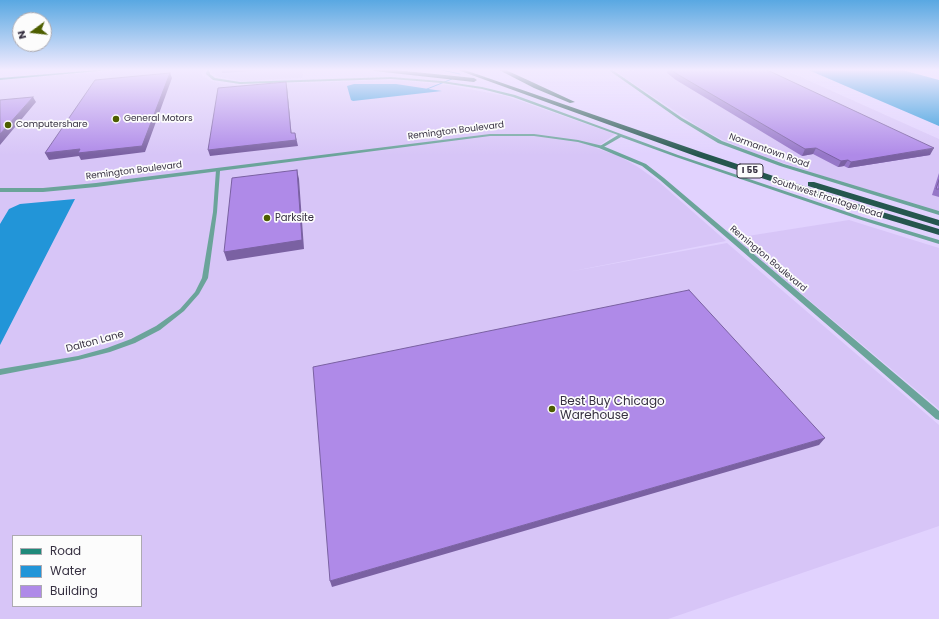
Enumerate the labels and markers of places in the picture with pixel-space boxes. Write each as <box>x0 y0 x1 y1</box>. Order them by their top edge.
marker: General Motors <box>111 114 121 124</box>
place label: General Motors <box>124 114 193 124</box>
marker: Computershare <box>3 120 13 130</box>
place label: Computershare <box>16 120 88 130</box>
place label: Parksite <box>275 212 314 224</box>
marker: Parksite <box>262 213 272 223</box>
place label: Best Buy Chicago Warehouse <box>560 395 665 423</box>
marker: Best Buy Chicago Warehouse <box>547 404 557 414</box>

